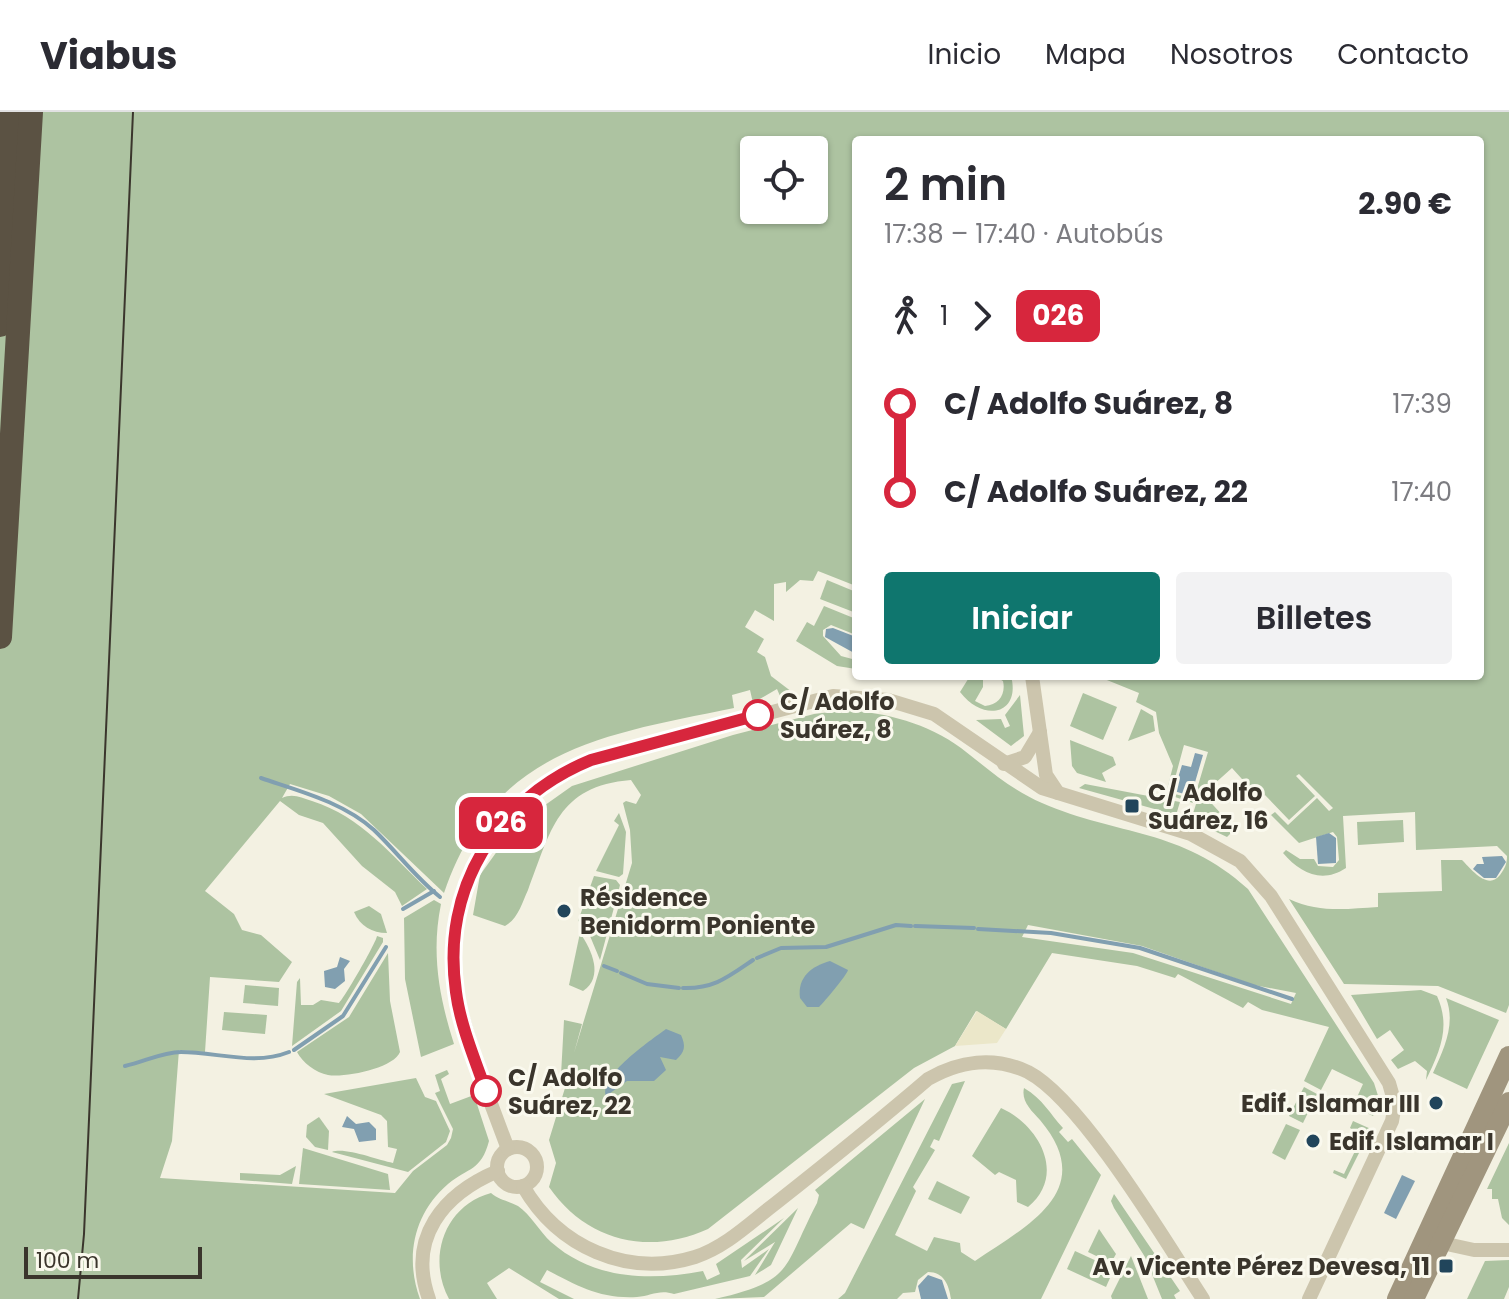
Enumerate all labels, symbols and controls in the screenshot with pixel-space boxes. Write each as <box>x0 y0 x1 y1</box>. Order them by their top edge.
text: Viabus <box>40 29 177 82</box>
text: Inicio <box>928 35 1001 74</box>
text: Mapa <box>1045 35 1126 74</box>
text: Nosotros <box>1170 35 1293 74</box>
text: Contacto <box>1337 35 1469 74</box>
map controls <box>740 136 828 224</box>
button: locate <box>740 136 828 224</box>
text: 2 min <box>884 154 1007 215</box>
text: 2.90 € <box>1358 182 1452 225</box>
text: 17:38 – 17:40 · Autobús <box>884 216 1163 252</box>
icon: walk <box>884 294 928 338</box>
icon: forward <box>960 294 1004 338</box>
text: 026 <box>1032 296 1084 335</box>
text: 1 <box>940 298 948 334</box>
text: C/ Adolfo Suárez, 8 <box>944 382 1233 425</box>
text: 17:39 <box>1392 386 1452 422</box>
text: C/ Adolfo Suárez, 22 <box>944 470 1248 513</box>
text: 17:40 <box>1391 474 1452 510</box>
button: Iniciar <box>884 572 1160 664</box>
button: Billetes <box>1176 572 1452 664</box>
place label: C/ Adolfo Suárez, 8 <box>780 685 895 746</box>
marker: C/ Adolfo Suárez, 8 <box>743 700 773 730</box>
place label: C/ Adolfo Suárez, 16 <box>1148 776 1268 837</box>
line badge: 026 <box>455 797 547 849</box>
marker: C/ Adolfo Suárez, 16 <box>1123 797 1141 815</box>
text: 026 <box>475 803 527 842</box>
place label: Résidence Benidorm Poniente <box>580 881 815 942</box>
marker: Résidence Benidorm Poniente <box>555 902 573 920</box>
place label: C/ Adolfo Suárez, 22 <box>508 1061 632 1122</box>
marker: C/ Adolfo Suárez, 22 <box>471 1076 501 1106</box>
place label: Edif. Islamar III <box>1241 1087 1420 1120</box>
marker: Edif. Islamar III <box>1427 1094 1445 1112</box>
place label: Edif. Islamar I <box>1329 1125 1494 1158</box>
marker: Edif. Islamar I <box>1304 1132 1322 1150</box>
scale bar <box>24 1243 202 1279</box>
text: 100 m <box>36 1245 99 1276</box>
place label: Av. Vicente Pérez Devesa, 11 <box>1092 1250 1430 1283</box>
marker: Av. Vicente Pérez Devesa, 11 <box>1437 1257 1455 1275</box>

